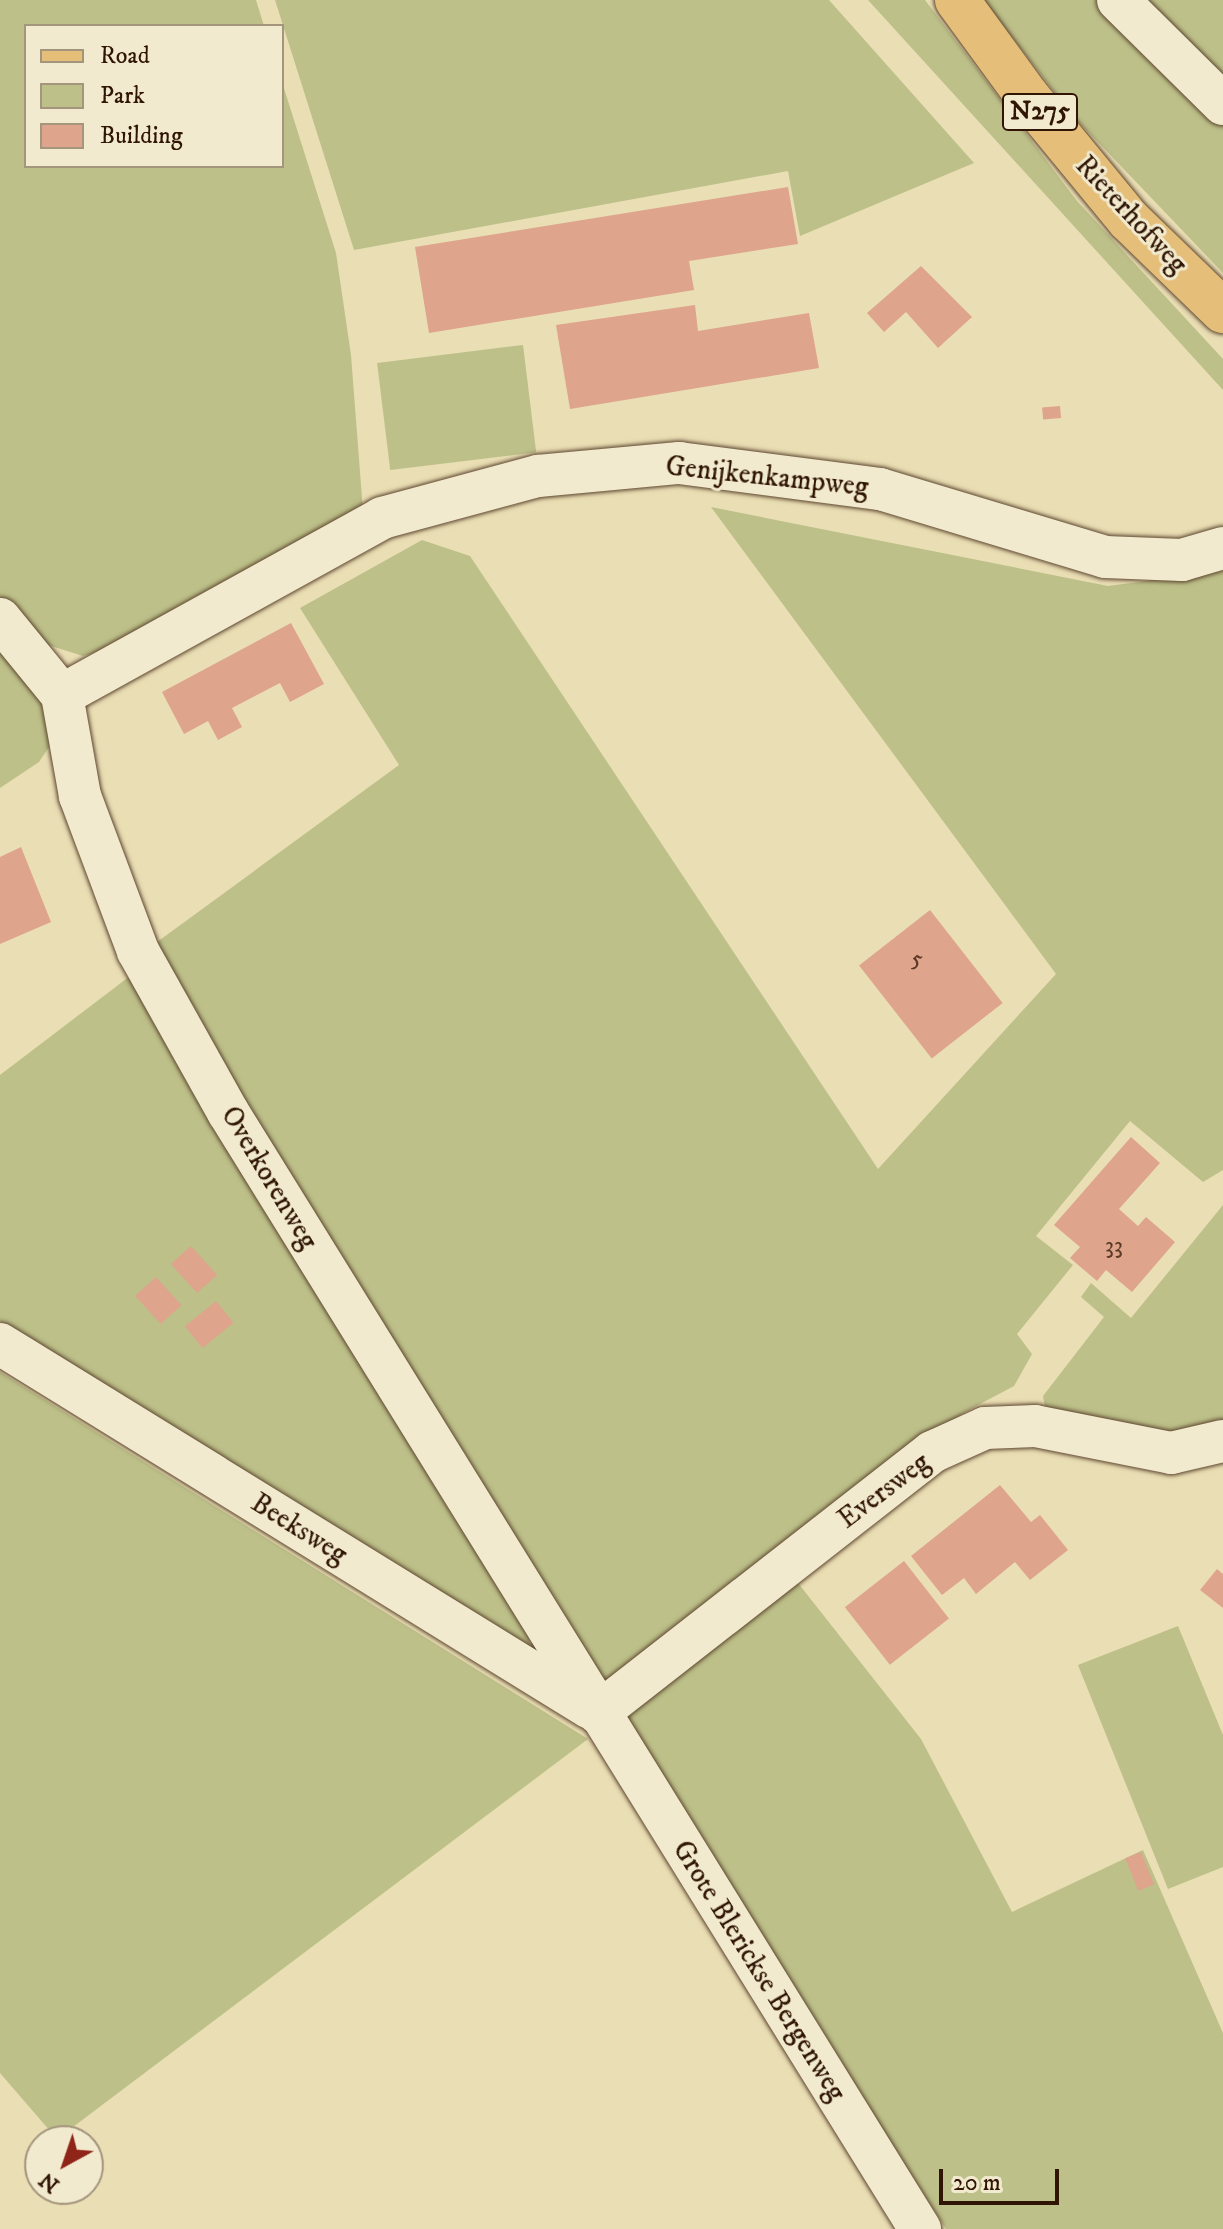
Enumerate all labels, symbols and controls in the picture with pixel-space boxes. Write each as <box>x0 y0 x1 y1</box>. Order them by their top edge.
legend <box>24 24 284 168</box>
text: Road <box>100 41 150 71</box>
text: Park <box>100 81 145 111</box>
road number: N275 <box>1000 90 1080 134</box>
text: Building <box>100 121 183 151</box>
street label: Rieterhofweg <box>1068 149 1194 281</box>
street label: Genijkenkampweg <box>664 450 870 504</box>
house number: 5 <box>911 946 923 974</box>
street label: Overkorenweg <box>213 1100 325 1256</box>
house number: 33 <box>1105 1233 1123 1261</box>
street label: Eversweg <box>832 1446 936 1536</box>
street label: Beeksweg <box>245 1486 353 1572</box>
street label: Grote Blerickse Bergenweg <box>665 1835 853 2107</box>
north arrow <box>24 2125 104 2205</box>
scale bar <box>943 2153 1063 2203</box>
text: N <box>34 2166 65 2198</box>
text: 20 m <box>953 2168 1001 2198</box>

